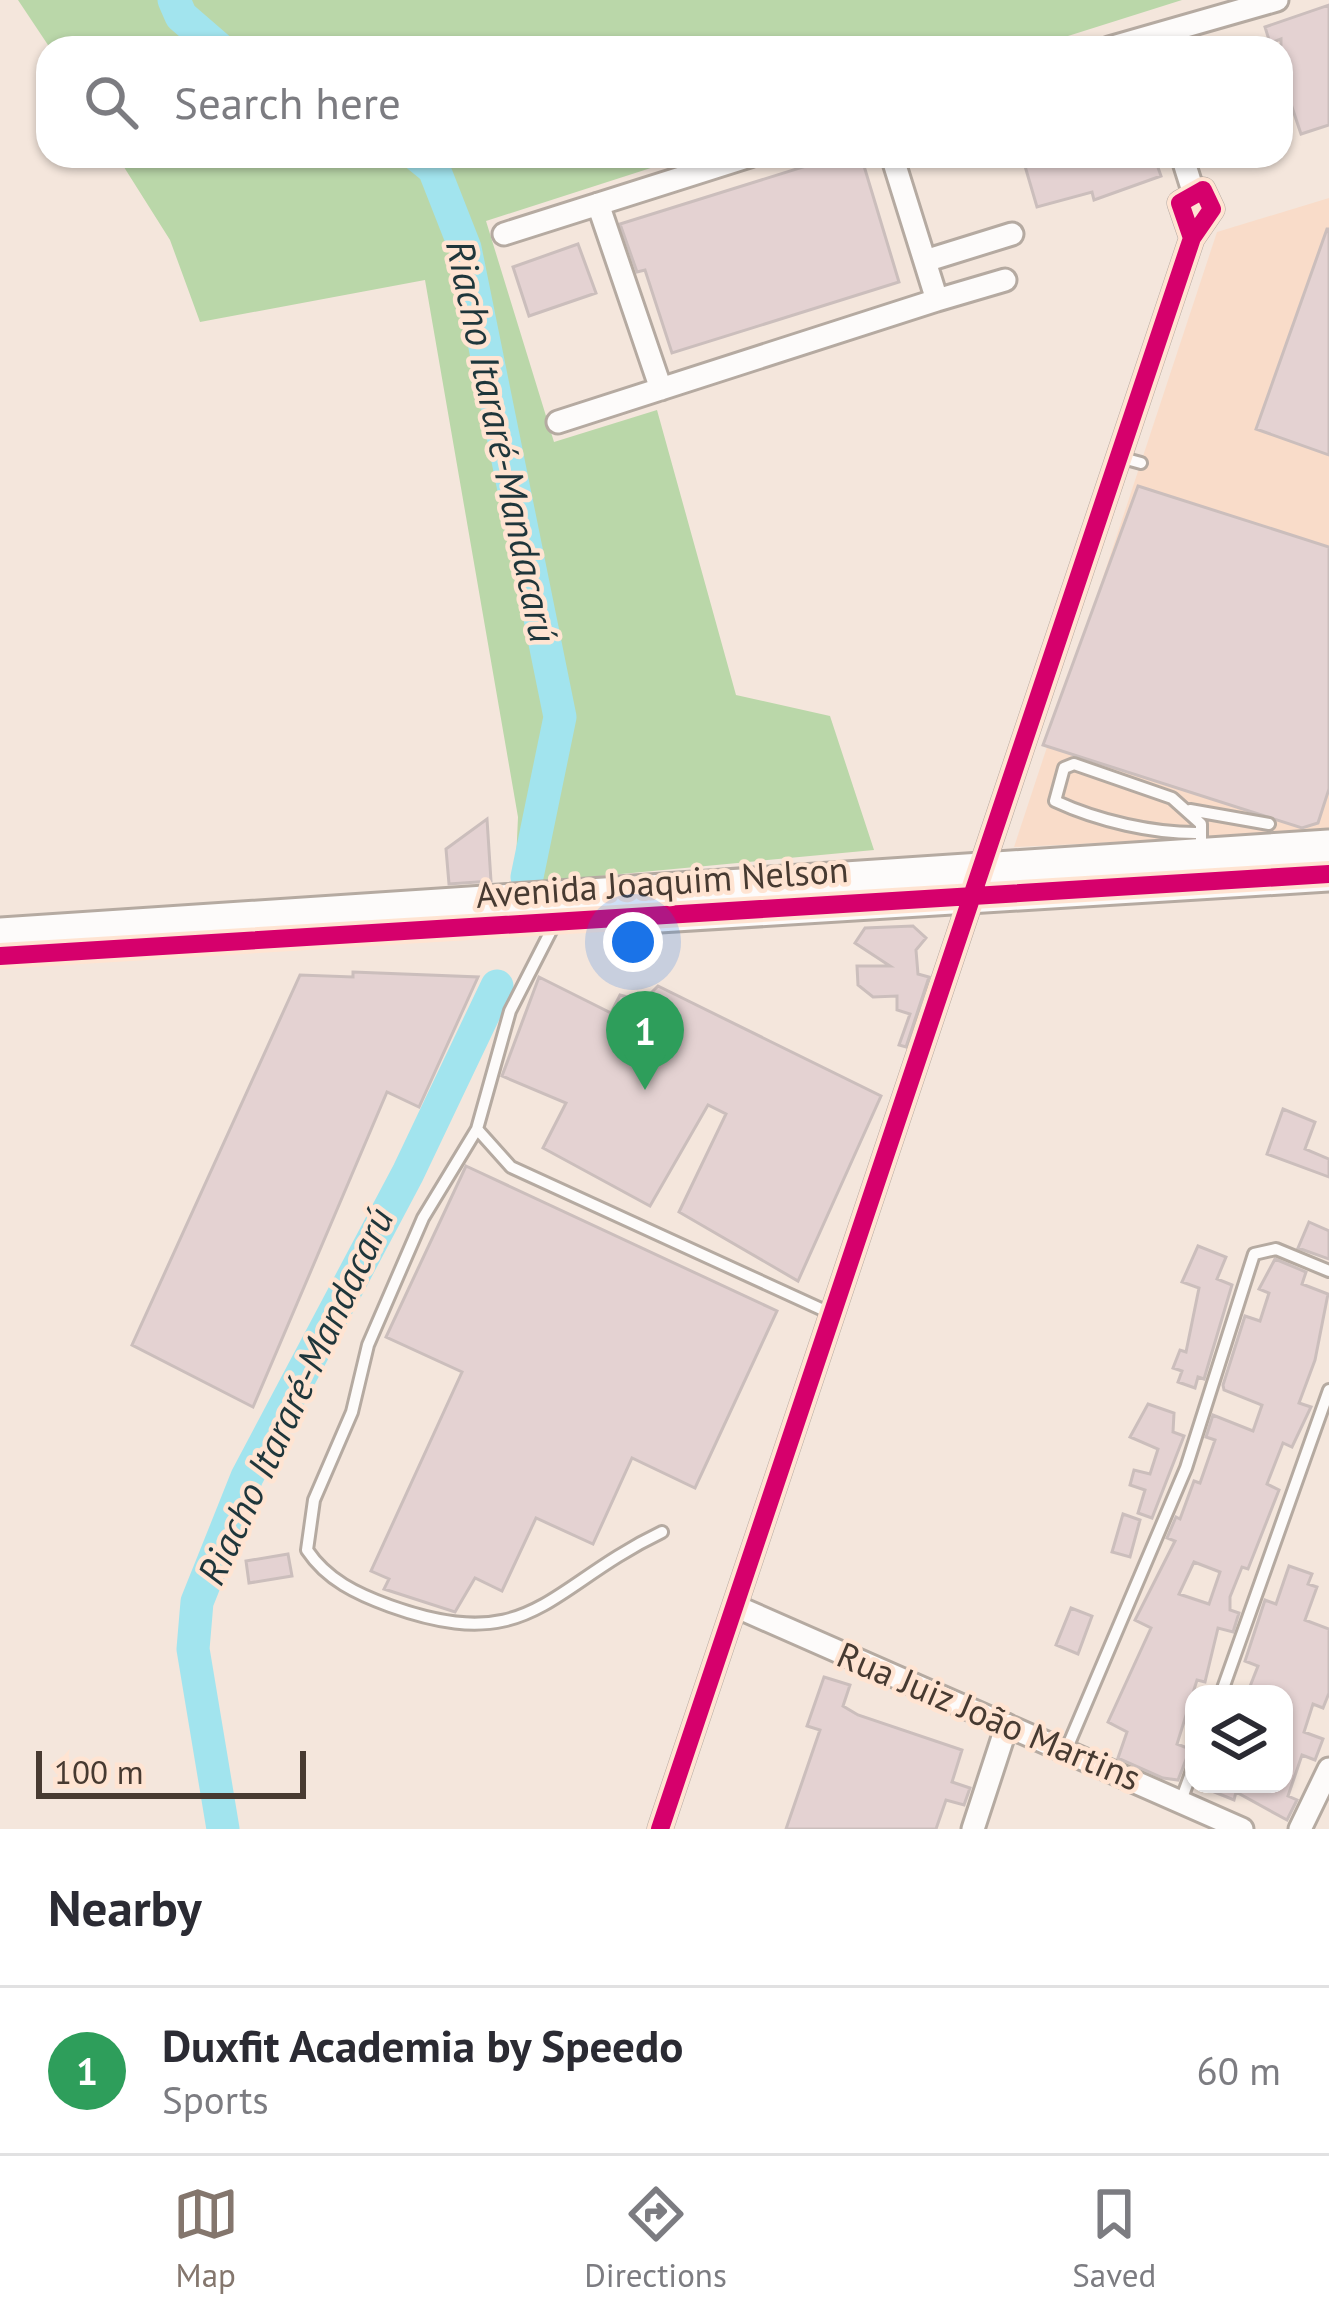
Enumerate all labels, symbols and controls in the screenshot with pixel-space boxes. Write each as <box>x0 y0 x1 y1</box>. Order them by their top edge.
search box <box>36 36 1293 168</box>
icon: search <box>78 69 144 135</box>
text: Search here <box>174 73 401 131</box>
water label: Riacho Itararé-Mandacarú <box>435 235 570 647</box>
street label: Avenida Joaquim Nelson <box>474 845 850 918</box>
your location <box>603 912 663 972</box>
pin: 1 <box>606 991 684 1090</box>
water label: Riacho Itararé-Mandacarú <box>185 1199 404 1592</box>
street label: Rua Juiz João Martins <box>830 1630 1148 1801</box>
map controls <box>1185 1685 1293 1793</box>
button: layers <box>1185 1685 1293 1793</box>
scale bar <box>36 1745 306 1798</box>
text: 100 m <box>54 1750 144 1793</box>
text: Nearby <box>48 1874 202 1940</box>
text: Duxfit Academia by Speedo <box>162 2016 683 2074</box>
text: 1 <box>76 2045 98 2096</box>
text: 60 m <box>1196 2045 1281 2096</box>
text: Sports <box>162 2074 269 2125</box>
tab: Map <box>173 2181 239 2296</box>
tab: Directions <box>584 2181 727 2296</box>
tab: Saved <box>1072 2181 1156 2296</box>

